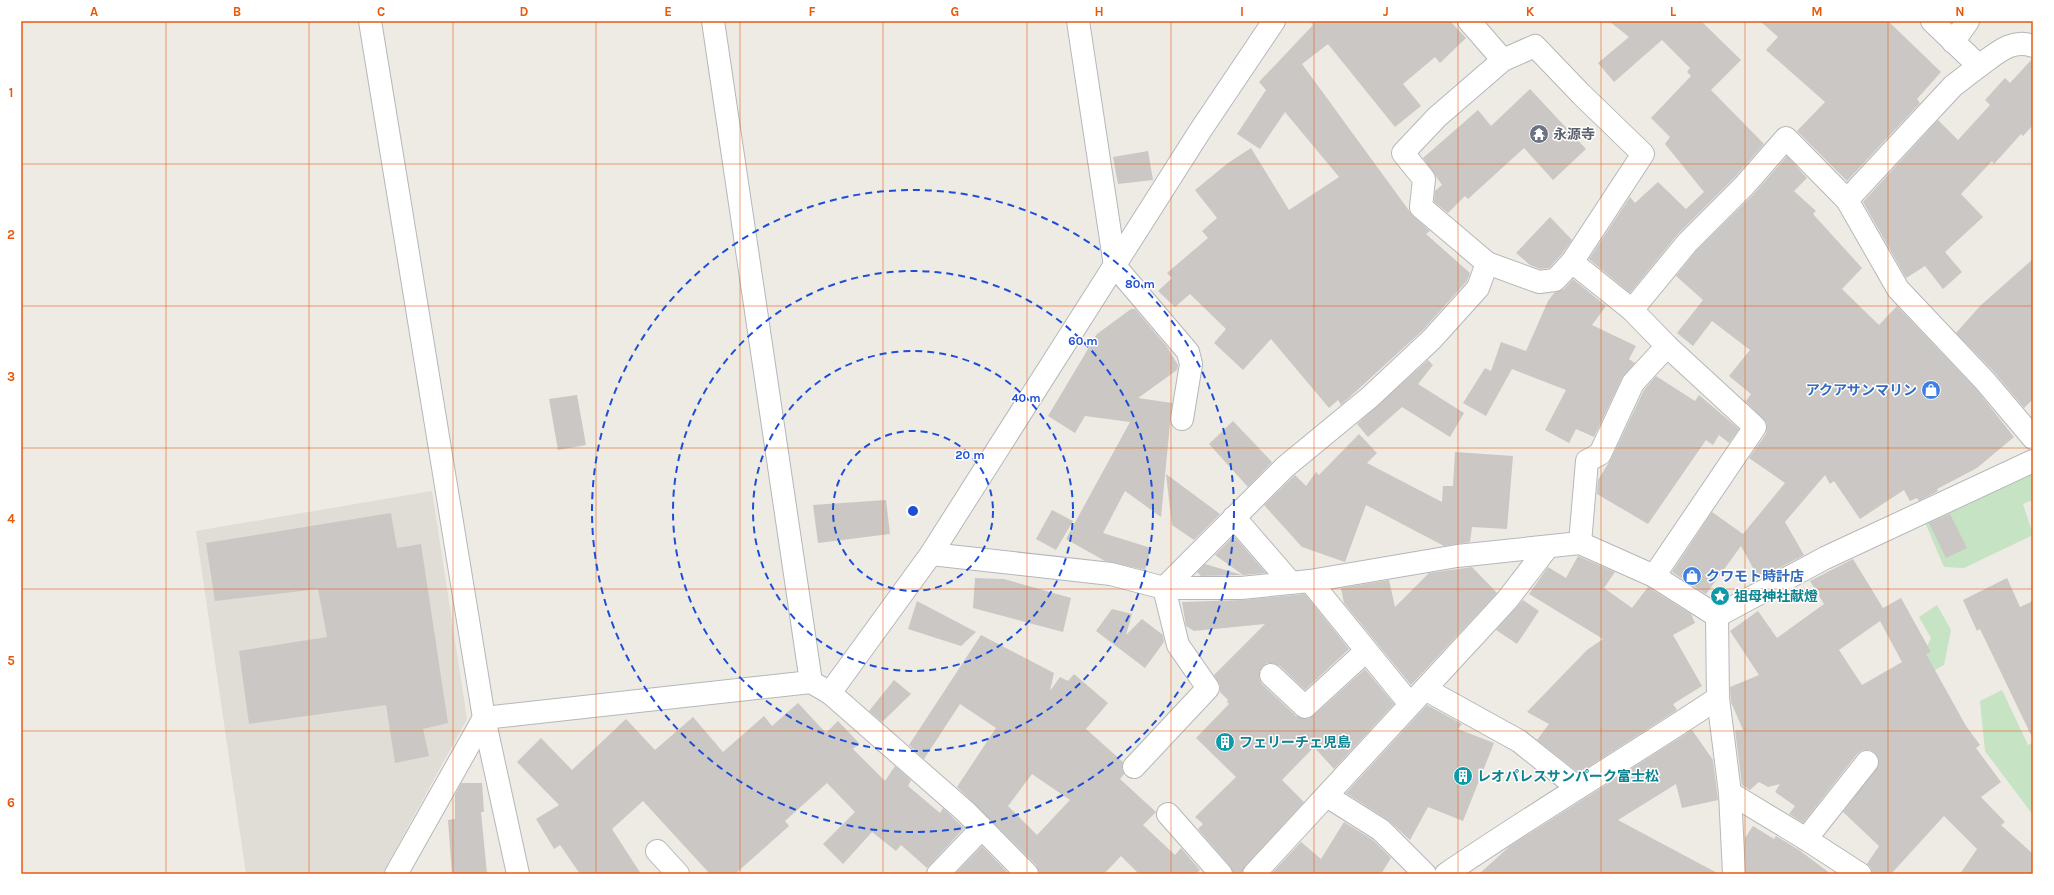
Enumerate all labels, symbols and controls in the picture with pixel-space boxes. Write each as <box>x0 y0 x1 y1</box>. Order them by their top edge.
text: A <box>90 4 98 19</box>
text: B <box>233 4 241 19</box>
text: C <box>377 4 385 19</box>
text: D <box>520 4 529 19</box>
text: E <box>664 4 672 19</box>
text: F <box>808 4 816 19</box>
text: G <box>951 4 959 19</box>
text: H <box>1094 4 1104 19</box>
text: I <box>1240 4 1244 19</box>
text: J <box>1383 4 1389 19</box>
text: K <box>1526 4 1535 19</box>
text: L <box>1670 4 1677 19</box>
text: M <box>1811 4 1823 19</box>
text: N <box>1955 4 1965 19</box>
text: 1 <box>9 85 13 100</box>
temple icon: 永源寺 <box>1528 123 1550 145</box>
place label: 永源寺 <box>1553 126 1595 143</box>
text: 2 <box>7 227 15 242</box>
text: 80 m <box>1125 277 1155 291</box>
text: 60 m <box>1068 334 1098 348</box>
text: 3 <box>7 369 15 384</box>
shop icon: アクアサンマリン <box>1920 379 1942 401</box>
place label: アクアサンマリン <box>1806 382 1917 399</box>
text: 40 m <box>1011 391 1041 405</box>
text: 20 m <box>955 448 985 462</box>
centre of rings <box>906 504 920 518</box>
text: 4 <box>7 511 15 526</box>
shop icon: クワモト時計店 <box>1681 565 1703 587</box>
place label: クワモト時計店 <box>1706 568 1804 585</box>
place icon: 祖母神社献燈 <box>1709 585 1731 607</box>
place label: 祖母神社献燈 <box>1734 588 1818 605</box>
text: 5 <box>7 653 15 668</box>
building icon: フェリーチェ児島 <box>1214 731 1236 753</box>
place label: フェリーチェ児島 <box>1239 734 1351 751</box>
building icon: レオパレスサンパーク富士松 <box>1452 765 1474 787</box>
place label: レオパレスサンパーク富士松 <box>1477 768 1659 785</box>
text: 6 <box>7 795 15 810</box>

